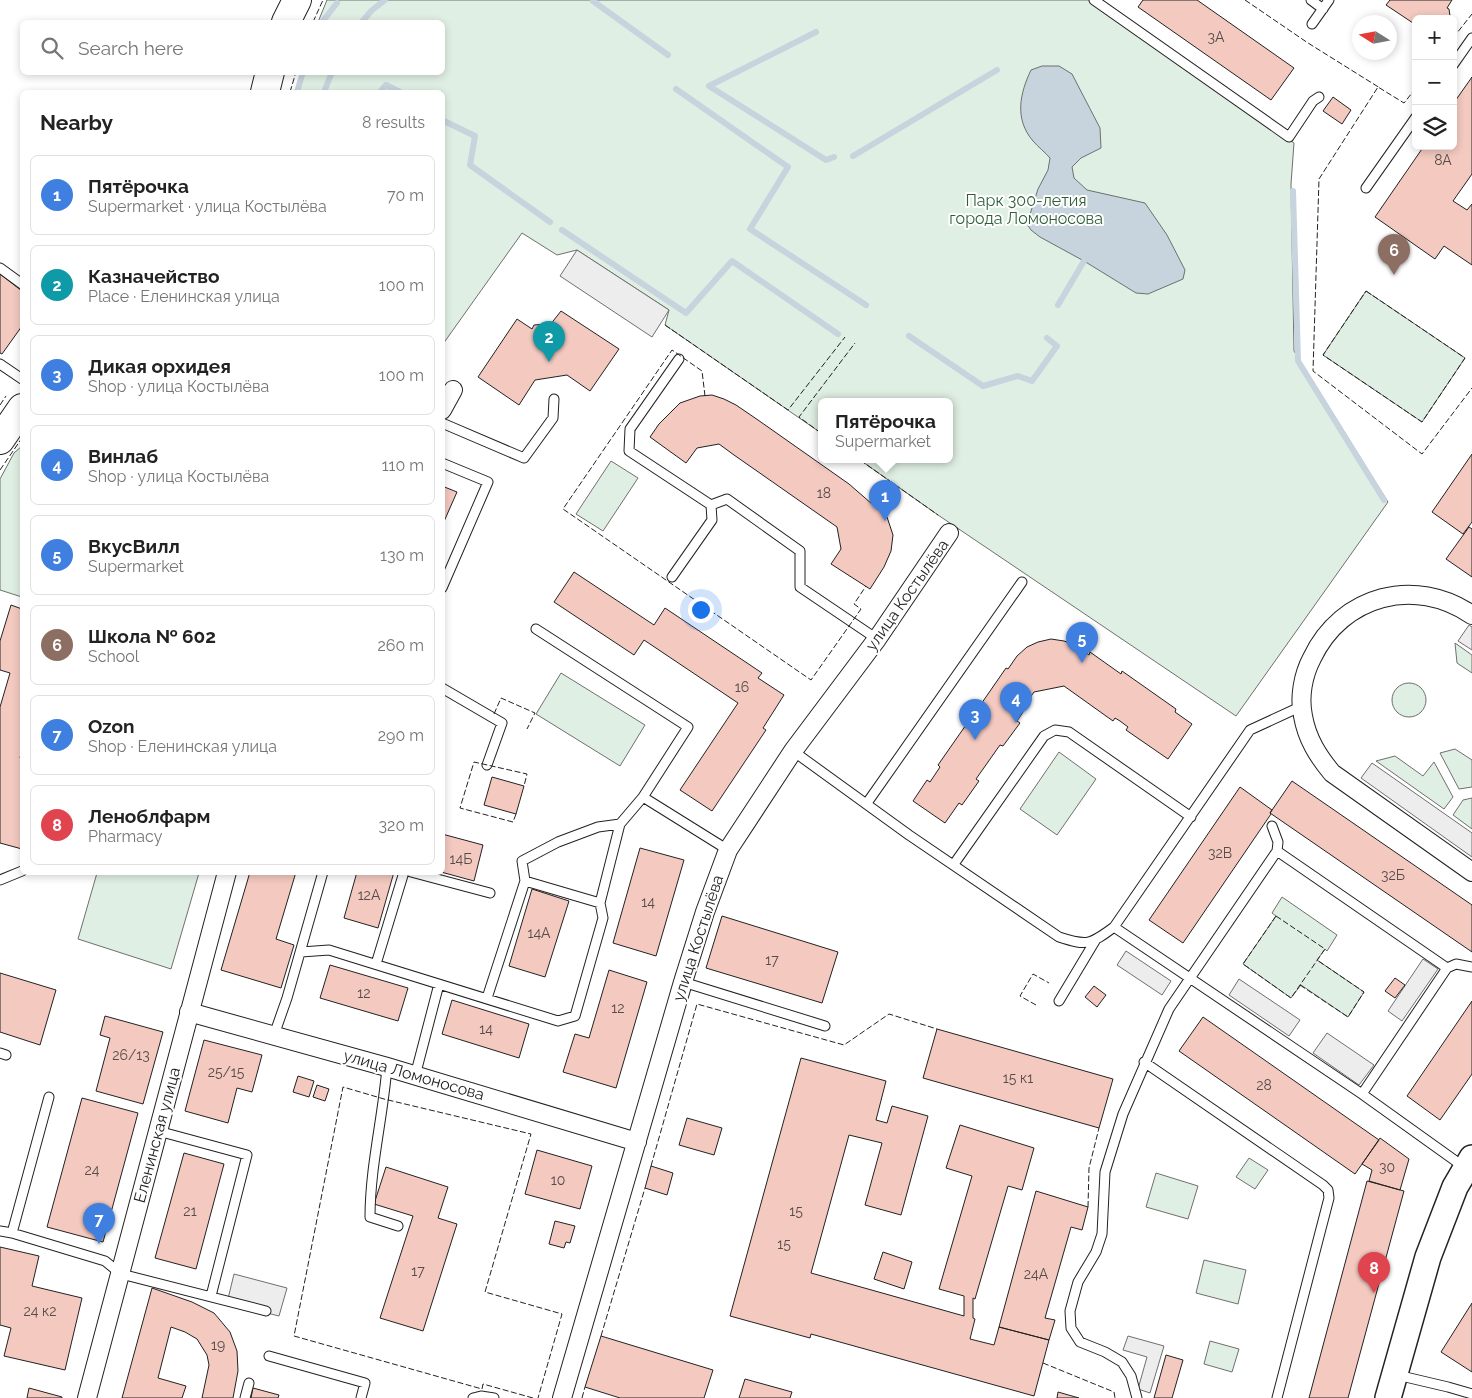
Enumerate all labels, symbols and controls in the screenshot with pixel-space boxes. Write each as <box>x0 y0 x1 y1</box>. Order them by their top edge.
north arrow <box>1352 15 1397 60</box>
map controls <box>1412 15 1457 150</box>
button: + <box>1412 15 1457 60</box>
search box <box>20 20 445 75</box>
house number: 3А <box>1208 29 1225 45</box>
icon: search <box>38 34 66 62</box>
text: Search here <box>78 37 184 59</box>
button: − <box>1412 60 1457 105</box>
button: layers <box>1412 105 1457 150</box>
text: Nearby <box>40 110 113 135</box>
text: 8 results <box>362 113 425 132</box>
house number: 8А <box>1434 152 1452 168</box>
text: Пятёрочка <box>88 175 189 197</box>
text: 1 <box>53 186 61 205</box>
text: 70 m <box>387 186 424 205</box>
park label: Парк 300-летия города Ломоносова <box>949 191 1103 228</box>
text: Supermarket · улица Костылёва <box>88 197 327 216</box>
pin: 6 <box>1378 234 1410 275</box>
text: Казначейство <box>88 265 220 287</box>
text: 2 <box>52 276 62 295</box>
text: 100 m <box>379 276 424 295</box>
text: Place · Еленинская улица <box>88 287 280 306</box>
pin: 2 <box>533 321 565 362</box>
text: Дикая орхидея <box>88 355 231 377</box>
text: 3 <box>53 366 61 385</box>
text: 100 m <box>379 366 424 385</box>
text: Shop · улица Костылёва <box>88 377 269 396</box>
popup <box>818 398 953 463</box>
text: Пятёрочка <box>835 410 936 432</box>
text: Supermarket <box>835 432 931 451</box>
text: Винлаб <box>88 445 158 467</box>
text: 4 <box>52 456 62 475</box>
text: 110 m <box>382 456 424 475</box>
text: Shop · улица Костылёва <box>88 467 269 486</box>
pin: 1 <box>869 480 901 521</box>
house number: 18 <box>817 485 831 501</box>
text: ВкусВилл <box>88 535 180 557</box>
street label: улица Костылёва <box>861 536 953 654</box>
text: 5 <box>53 546 61 565</box>
text: 130 m <box>380 546 424 565</box>
text: Supermarket <box>88 557 184 576</box>
your location <box>688 597 714 623</box>
pin: 5 <box>1066 622 1098 663</box>
text: Школа № 602 <box>88 625 216 647</box>
text: 6 <box>52 636 62 655</box>
text: 260 m <box>377 636 424 655</box>
text: School <box>88 647 139 666</box>
house number: 16 <box>735 679 749 695</box>
pin: 4 <box>1000 682 1032 723</box>
pin: 3 <box>959 699 991 740</box>
text: Ozon <box>88 715 135 737</box>
text: 7 <box>53 726 61 745</box>
text: 290 m <box>378 726 424 745</box>
text: Shop · Еленинская улица <box>88 737 277 756</box>
text: Леноблфарм <box>88 805 210 827</box>
text: 8 <box>52 816 62 835</box>
text: 320 m <box>379 816 424 835</box>
text: Pharmacy <box>88 827 162 846</box>
house number: 32В <box>1208 845 1232 861</box>
house number: 14Б <box>450 851 472 867</box>
house number: 32Б <box>1381 867 1405 883</box>
street label: улица Костылёва <box>669 873 727 1003</box>
house number: 12А <box>358 887 381 903</box>
house number: 14 <box>641 894 655 910</box>
house number: 14А <box>527 925 551 941</box>
house number: 17 <box>765 952 779 968</box>
house number: 12 <box>357 985 371 1001</box>
house number: 12 <box>611 1000 625 1016</box>
house number: 14 <box>479 1021 493 1037</box>
street label: улица Ломоносова <box>341 1046 487 1104</box>
house number: 26/13 <box>112 1047 150 1063</box>
house number: 25/15 <box>208 1064 245 1080</box>
street label: Еленинская улица <box>130 1065 184 1205</box>
house number: 15 к1 <box>1003 1070 1033 1086</box>
house number: 28 <box>1256 1077 1272 1093</box>
house number: 30 <box>1379 1159 1395 1175</box>
house number: 24 <box>85 1162 100 1178</box>
house number: 10 <box>551 1172 565 1188</box>
pin: 7 <box>83 1203 115 1244</box>
house number: 21 <box>183 1203 197 1219</box>
house number: 15 <box>789 1203 803 1219</box>
house number: 15 <box>777 1236 791 1252</box>
pin: 8 <box>1358 1252 1390 1293</box>
house number: 17 <box>411 1263 425 1279</box>
house number: 24А <box>1024 1266 1049 1282</box>
house number: 24 к2 <box>23 1303 57 1319</box>
house number: 19 <box>211 1337 225 1353</box>

